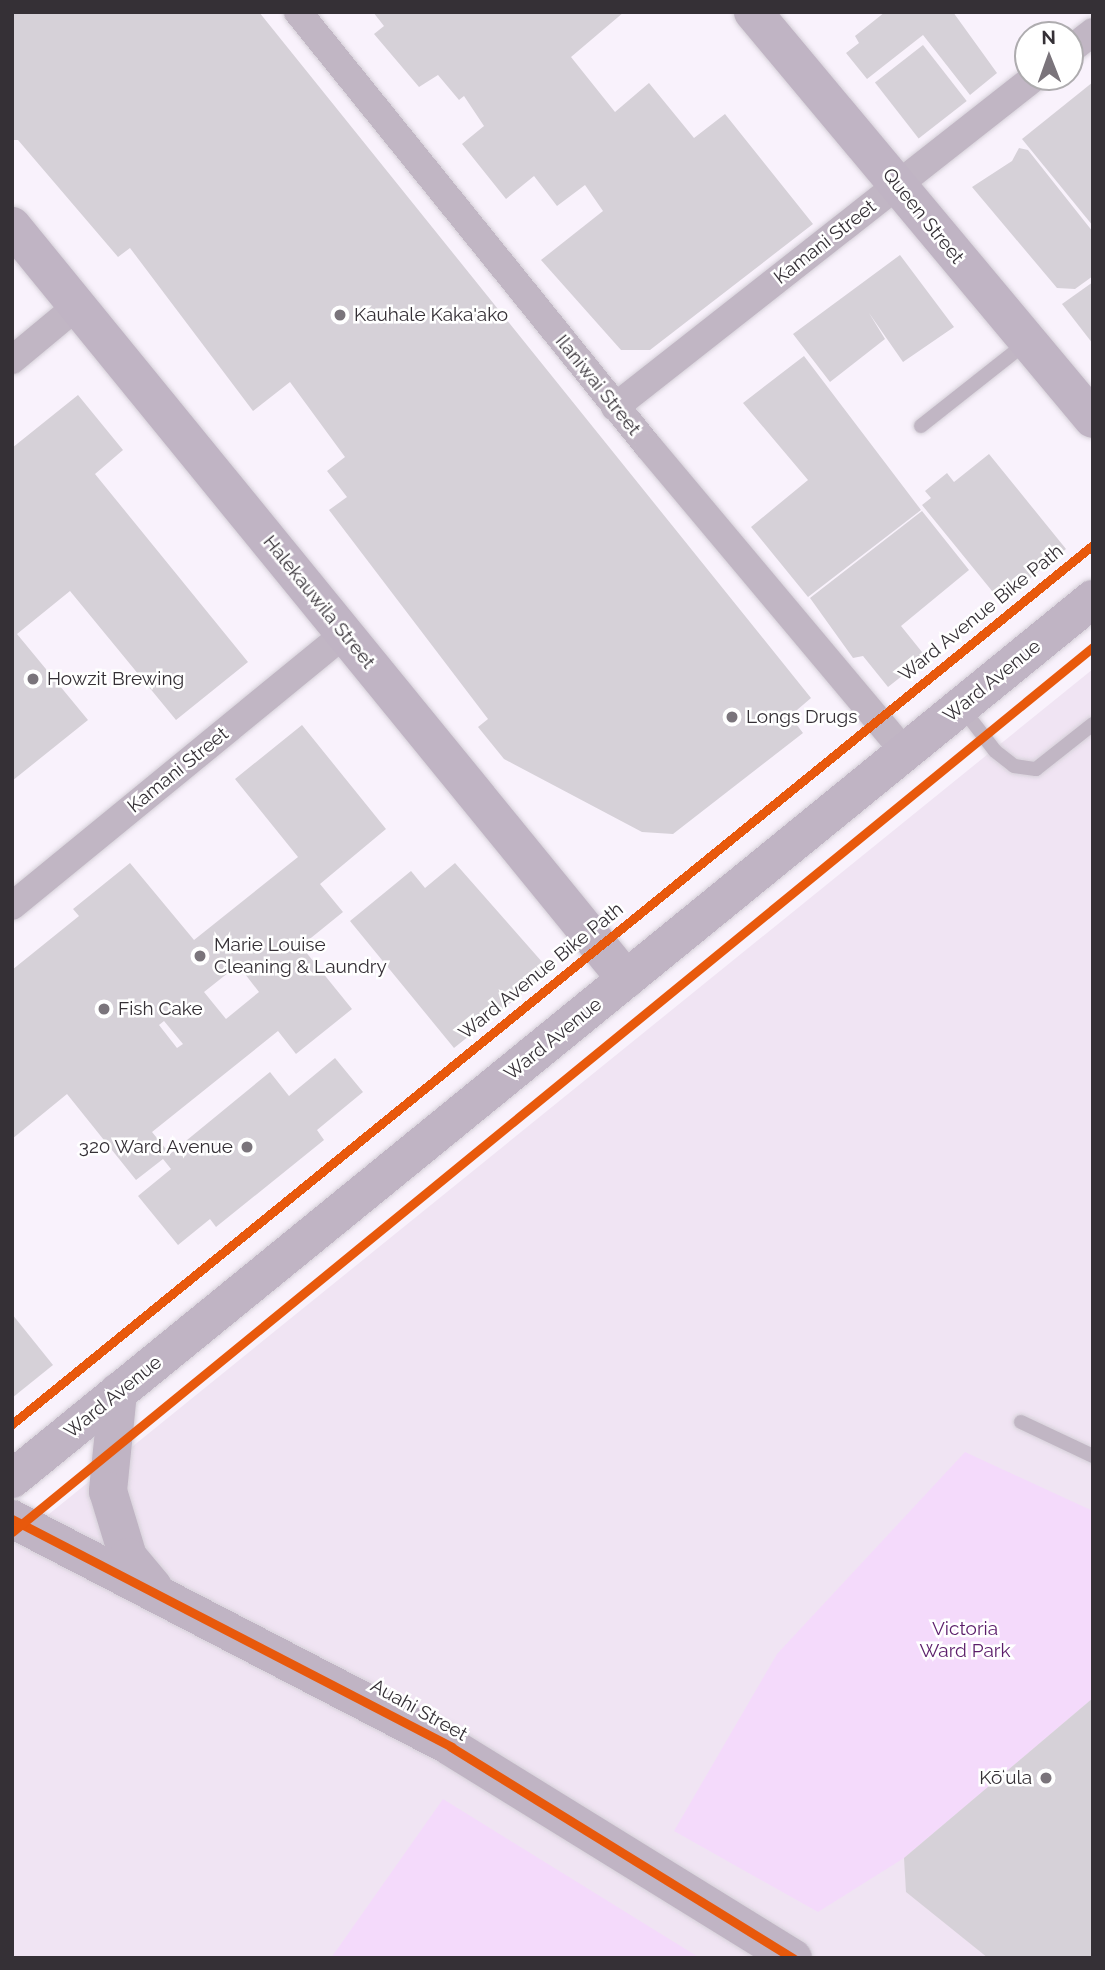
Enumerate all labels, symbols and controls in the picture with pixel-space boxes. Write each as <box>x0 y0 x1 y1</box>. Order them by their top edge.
north arrow <box>1014 21 1084 91</box>
text: N <box>1041 26 1056 48</box>
street label: Queen Street <box>878 164 968 268</box>
street label: Kamani Street <box>769 195 881 289</box>
place label: Kauhale Kaka'ako <box>354 304 508 326</box>
marker: Kauhale Kaka'ako <box>332 307 348 323</box>
street label: Ilaniwai Street <box>551 330 645 440</box>
street label: Halekauwila Street <box>258 531 380 673</box>
street label: Ward Avenue Bike Path <box>894 539 1068 687</box>
street label: Ward Avenue <box>939 635 1045 727</box>
place label: Howzit Brewing <box>47 668 184 690</box>
marker: Howzit Brewing <box>25 671 41 687</box>
place label: Longs Drugs <box>746 706 857 728</box>
marker: Longs Drugs <box>724 709 740 725</box>
street label: Kamani Street <box>123 722 233 818</box>
street label: Ward Avenue Bike Path <box>454 897 628 1045</box>
place label: Marie Louise Cleaning & Laundry <box>214 934 387 978</box>
marker: Marie Louise Cleaning & Laundry <box>192 948 208 964</box>
street label: Ward Avenue <box>500 993 606 1085</box>
place label: Fish Cake <box>118 998 203 1020</box>
marker: Fish Cake <box>96 1001 112 1017</box>
place label: 320 Ward Avenue <box>78 1136 233 1158</box>
marker: 320 Ward Avenue <box>239 1139 255 1155</box>
street label: Ward Avenue <box>60 1351 166 1443</box>
park label: Victoria Ward Park <box>919 1618 1011 1662</box>
street label: Auahi Street <box>367 1674 471 1746</box>
place label: Kōʻula <box>979 1767 1032 1789</box>
marker: Kōʻula <box>1038 1770 1054 1786</box>

